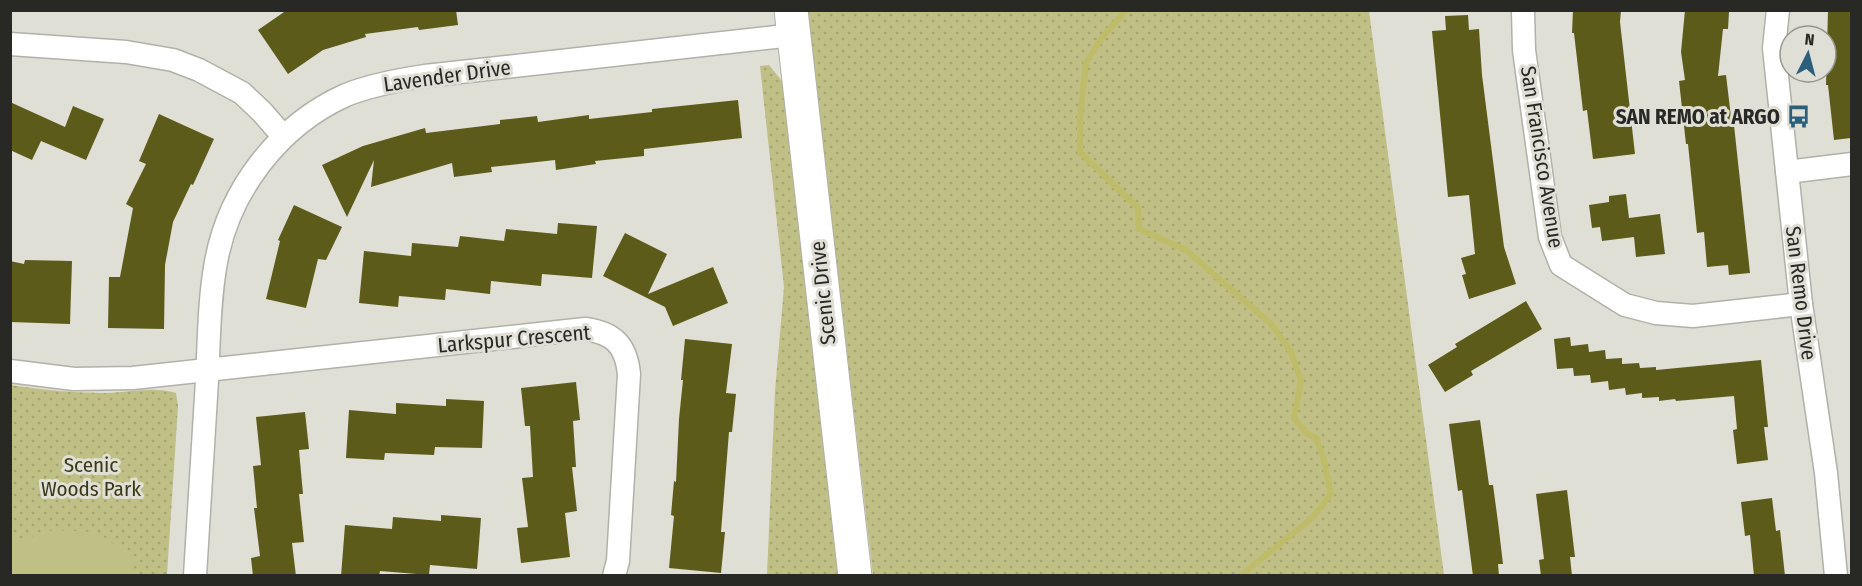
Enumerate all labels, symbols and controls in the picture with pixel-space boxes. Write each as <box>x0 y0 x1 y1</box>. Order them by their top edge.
north arrow <box>1778 24 1838 84</box>
text: N <box>1804 30 1815 50</box>
street label: Lavender Drive <box>382 54 512 98</box>
street label: San Francisco Avenue <box>1515 64 1569 250</box>
place label: SAN REMO at ARGO <box>1616 104 1780 130</box>
bus stop icon: SAN REMO at ARGO <box>1785 104 1811 130</box>
street label: San Remo Drive <box>1780 225 1822 361</box>
street label: Scenic Drive <box>805 240 841 346</box>
street label: Larkspur Crescent <box>437 319 592 359</box>
park label: Scenic Woods Park <box>41 452 141 502</box>

